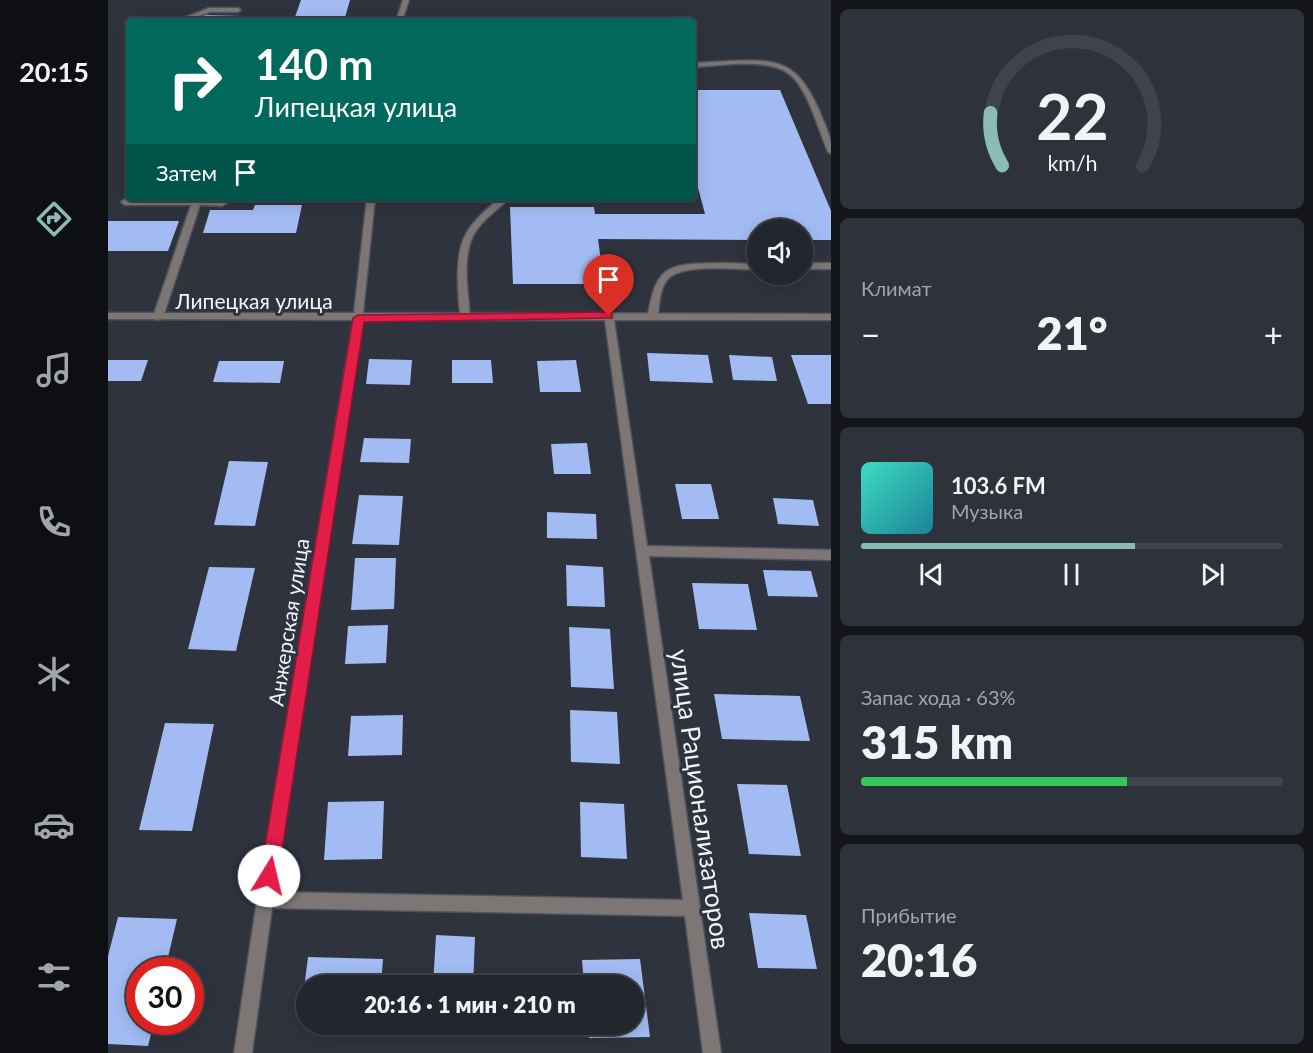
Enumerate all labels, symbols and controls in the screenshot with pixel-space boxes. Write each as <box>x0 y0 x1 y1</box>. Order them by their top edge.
text: 140 m <box>255 39 373 89</box>
icon: right <box>156 42 234 120</box>
text: 20:15 <box>19 55 89 88</box>
text: 22 <box>1036 78 1108 153</box>
text: Липецкая улица <box>255 90 457 123</box>
text: km/h <box>1047 150 1097 176</box>
icon: arrive <box>229 156 262 189</box>
text: Затем <box>156 159 217 186</box>
icon: directions <box>33 198 75 240</box>
map controls <box>747 219 813 285</box>
button: sound <box>747 219 813 285</box>
pin <box>583 254 634 316</box>
icon: arrive <box>592 263 625 296</box>
text: Климат <box>861 276 932 300</box>
street label: Липецкая улица <box>174 288 333 313</box>
text: 21° <box>1037 306 1107 360</box>
text: − <box>861 314 880 354</box>
text: + <box>1264 314 1283 354</box>
icon: music <box>33 349 75 391</box>
text: 103.6 FM <box>951 472 1046 499</box>
text: Музыка <box>951 499 1023 523</box>
icon: phone <box>33 501 75 543</box>
street label: Анжерская улица <box>262 536 314 708</box>
icon: previous <box>915 558 948 591</box>
icon: pause <box>1055 558 1088 591</box>
icon: next <box>1196 558 1229 591</box>
street label: улица Рационализаторов <box>664 647 738 951</box>
icon: climate <box>33 653 75 695</box>
text: Запас хода · 63% <box>861 685 1016 709</box>
text: 315 km <box>861 715 1013 769</box>
icon: car <box>33 804 75 846</box>
position arrow <box>237 844 301 908</box>
text: Прибытие <box>861 903 957 927</box>
text: 20:16 <box>861 933 977 987</box>
icon: filters <box>33 956 75 998</box>
speed limit sign: 30 <box>126 957 204 1035</box>
text: 20:16 · 1 мин · 210 m <box>364 991 576 1018</box>

